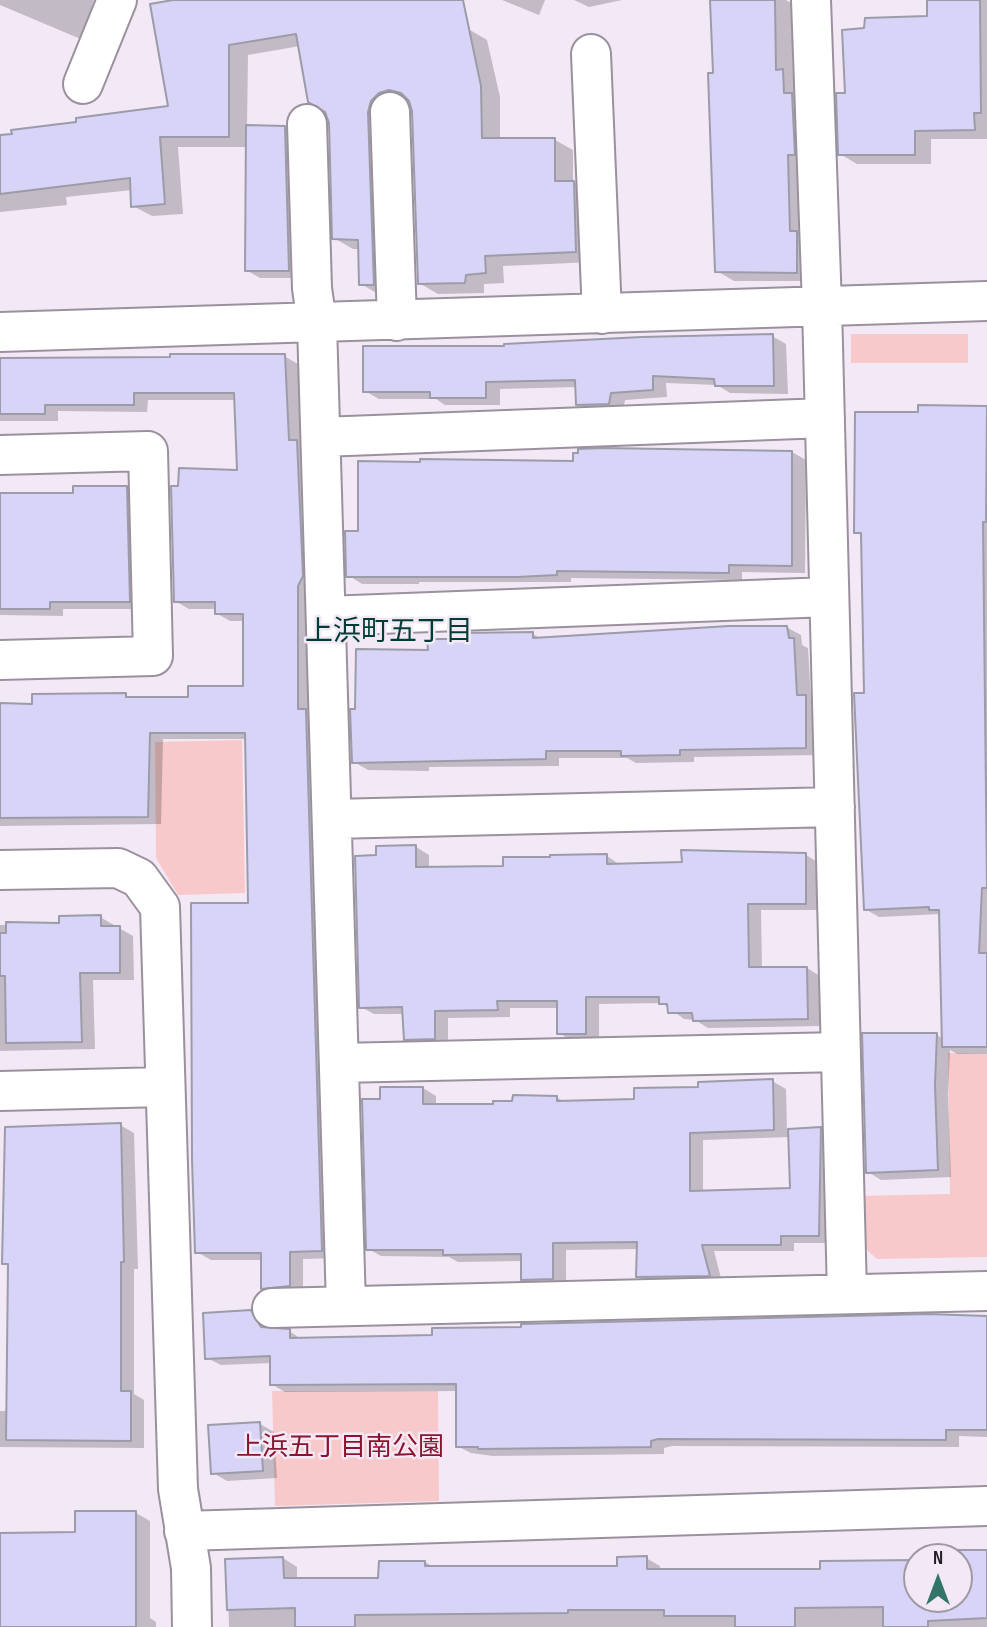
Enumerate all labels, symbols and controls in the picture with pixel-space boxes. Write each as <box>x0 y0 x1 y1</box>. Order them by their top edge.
district label: 上浜町五丁目 <box>305 616 473 650</box>
park label: 上浜五丁目南公園 <box>236 1432 444 1464</box>
north arrow <box>903 1543 973 1613</box>
text: N <box>933 1547 943 1570</box>

